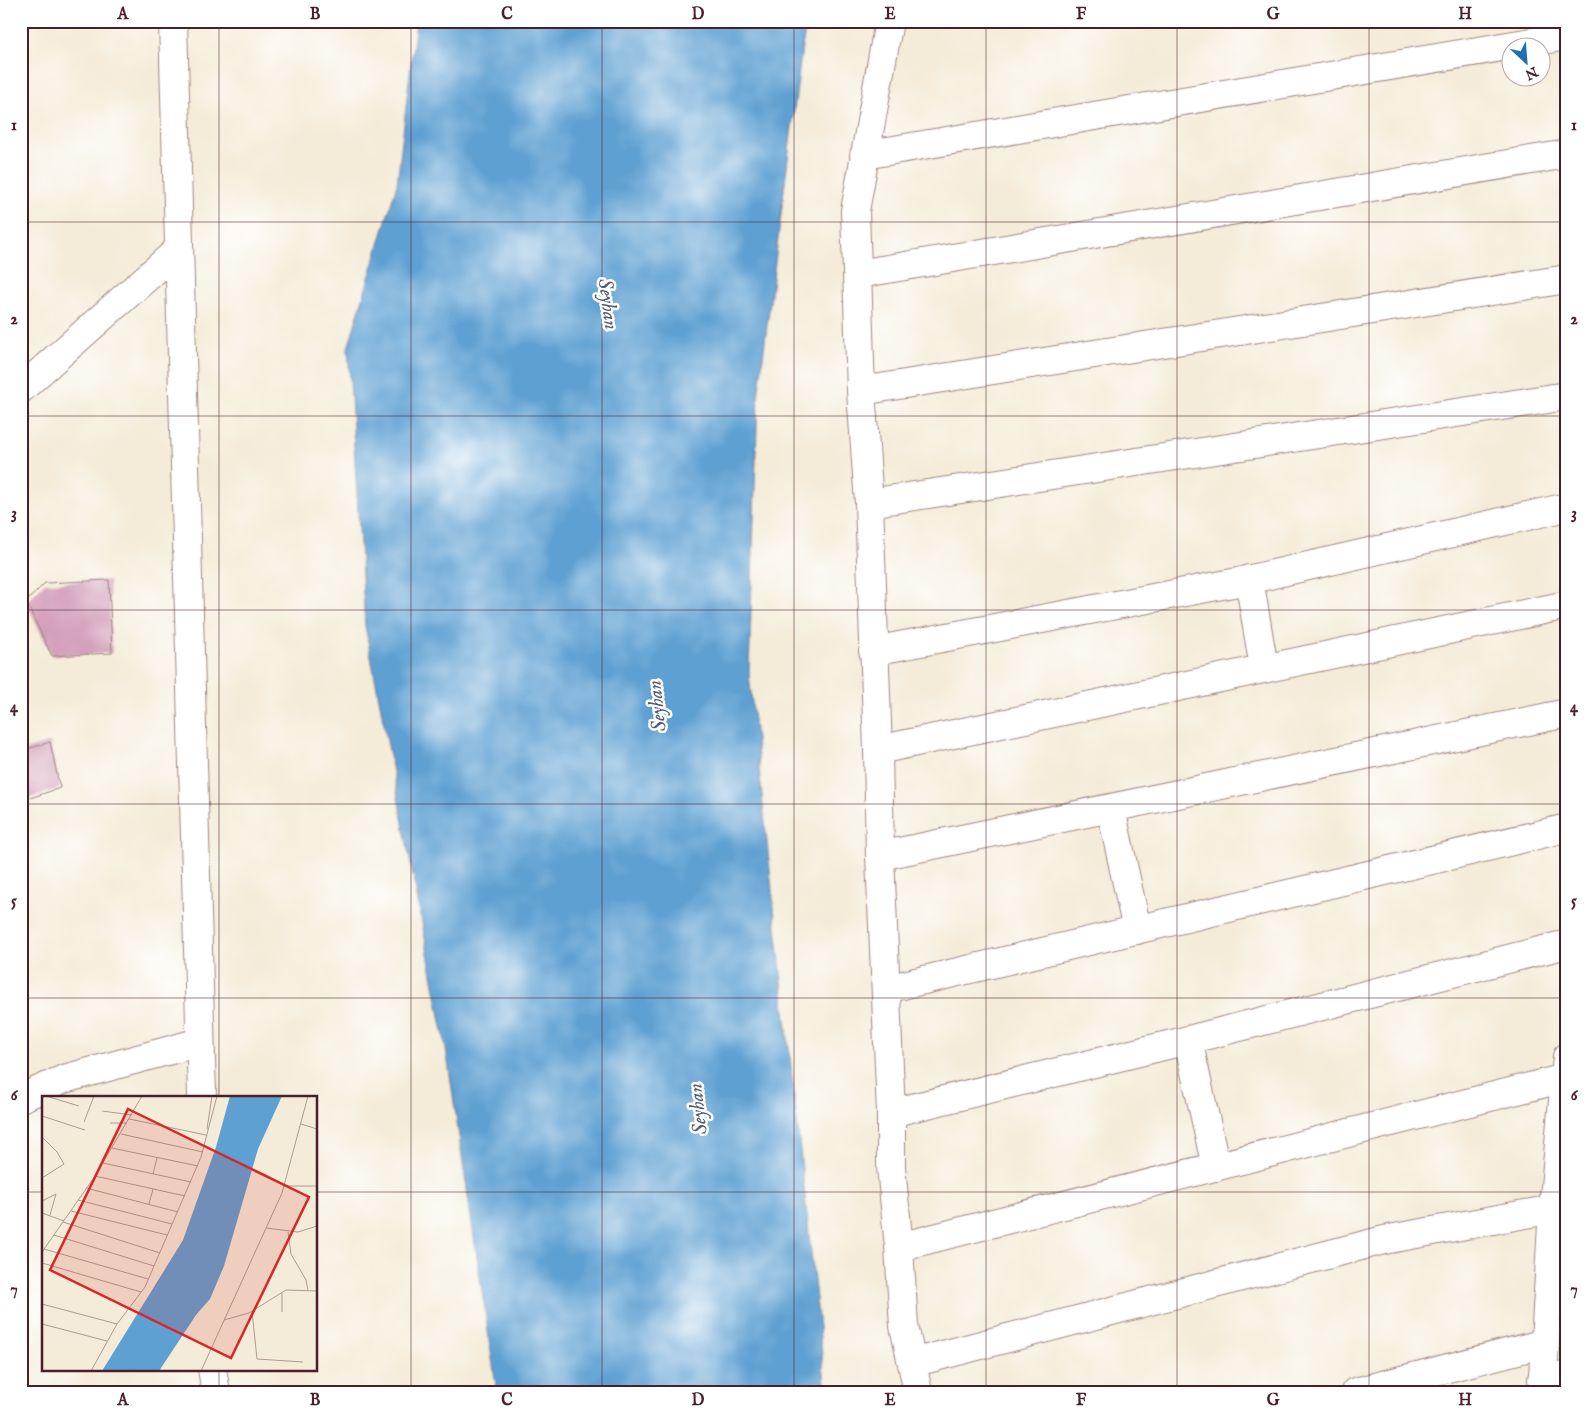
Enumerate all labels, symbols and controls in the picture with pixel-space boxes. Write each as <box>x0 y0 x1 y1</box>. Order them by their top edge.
text: A <box>117 5 130 25</box>
text: B <box>310 5 321 25</box>
text: C <box>501 5 513 25</box>
text: D <box>692 5 705 25</box>
text: E <box>884 5 896 25</box>
text: F <box>1076 5 1087 25</box>
text: G <box>1267 5 1280 25</box>
text: H <box>1458 5 1472 25</box>
north arrow <box>1500 38 1550 88</box>
text: N <box>1522 62 1542 84</box>
text: 1 <box>11 116 17 136</box>
text: 1 <box>1571 116 1577 136</box>
water label: Seyhan <box>592 277 623 331</box>
text: 2 <box>10 310 18 330</box>
text: 2 <box>1570 310 1578 330</box>
text: 3 <box>11 504 17 524</box>
text: 3 <box>1571 504 1577 524</box>
water label: Seyhan <box>642 679 673 733</box>
text: 4 <box>10 698 19 718</box>
text: 4 <box>1570 698 1579 718</box>
text: 5 <box>11 892 17 912</box>
text: 5 <box>1571 892 1577 912</box>
water label: Seyhan <box>683 1082 714 1136</box>
text: 6 <box>11 1086 19 1106</box>
text: 6 <box>1571 1086 1579 1106</box>
inset map <box>42 1096 318 1370</box>
text: 7 <box>10 1280 18 1300</box>
text: 7 <box>1570 1280 1578 1300</box>
text: A <box>117 1391 130 1411</box>
text: B <box>310 1391 321 1411</box>
text: C <box>501 1391 513 1411</box>
text: D <box>692 1391 705 1411</box>
text: E <box>884 1391 896 1411</box>
text: F <box>1076 1391 1087 1411</box>
text: G <box>1267 1391 1280 1411</box>
text: H <box>1458 1391 1472 1411</box>

